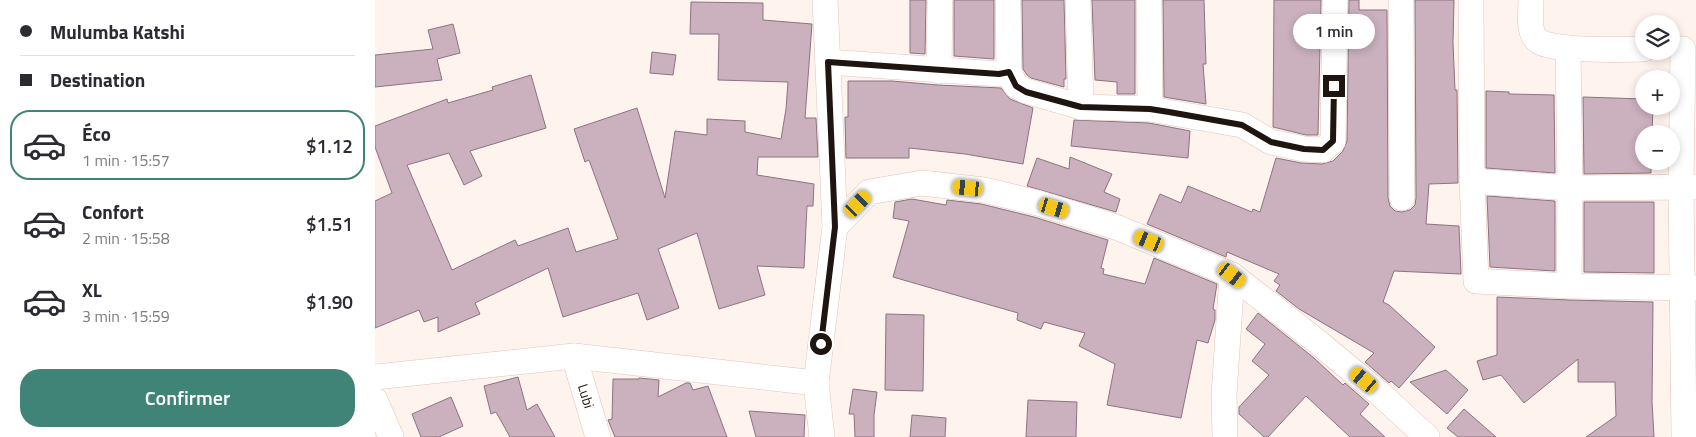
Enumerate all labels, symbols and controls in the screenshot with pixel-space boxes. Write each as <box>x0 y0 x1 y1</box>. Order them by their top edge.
callout: 1 min <box>1293 13 1375 48</box>
map controls <box>1635 15 1680 170</box>
button: layers <box>1635 15 1680 60</box>
text: Mulumba Katshi <box>50 17 185 46</box>
text: 1 min <box>1315 19 1353 43</box>
text: Destination <box>50 65 145 94</box>
button: + <box>1635 70 1680 115</box>
route end <box>1323 75 1345 97</box>
text: Éco <box>82 119 111 148</box>
icon: car <box>22 123 67 168</box>
button: − <box>1635 125 1680 170</box>
text: $1.12 <box>306 131 353 160</box>
text: 1 min · 15:57 <box>82 148 170 172</box>
car <box>952 179 983 197</box>
car <box>842 188 873 220</box>
car <box>1037 196 1070 220</box>
text: Confort <box>82 197 144 226</box>
icon: car <box>22 201 67 246</box>
text: $1.51 <box>306 209 353 238</box>
text: 2 min · 15:58 <box>82 226 170 250</box>
car <box>1132 228 1165 254</box>
car <box>1215 260 1248 290</box>
text: XL <box>82 275 102 304</box>
icon: car <box>22 279 67 324</box>
text: $1.90 <box>306 287 353 316</box>
text: 3 min · 15:59 <box>82 304 170 328</box>
route start <box>810 333 832 355</box>
car <box>1347 365 1380 395</box>
button: Confirmer <box>20 369 355 427</box>
street label: Lubi <box>573 381 600 411</box>

